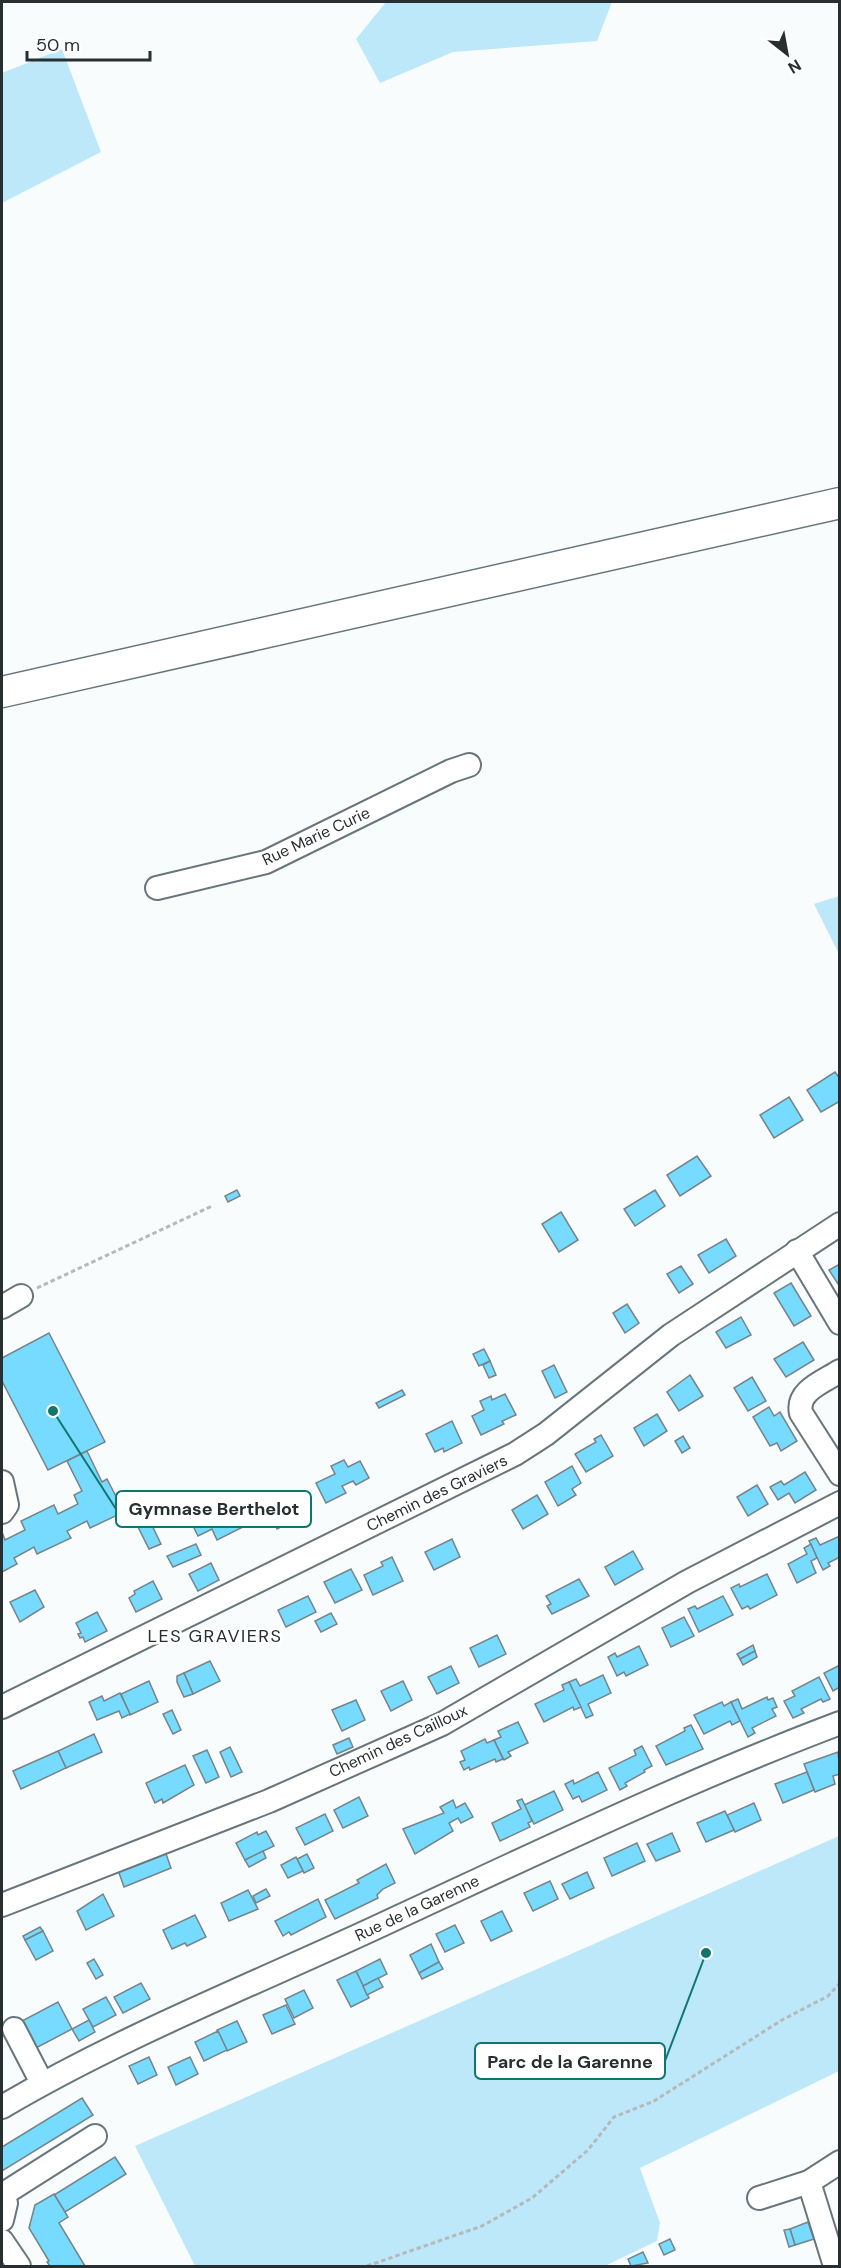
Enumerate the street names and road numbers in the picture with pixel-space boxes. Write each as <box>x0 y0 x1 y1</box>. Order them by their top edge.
street label: Rue Marie Curie <box>259 802 373 870</box>
street label: Chemin des Graviers <box>363 1450 511 1536</box>
street label: Chemin des Cailloux <box>325 1700 471 1782</box>
street label: Rue de la Garenne <box>351 1870 483 1946</box>

